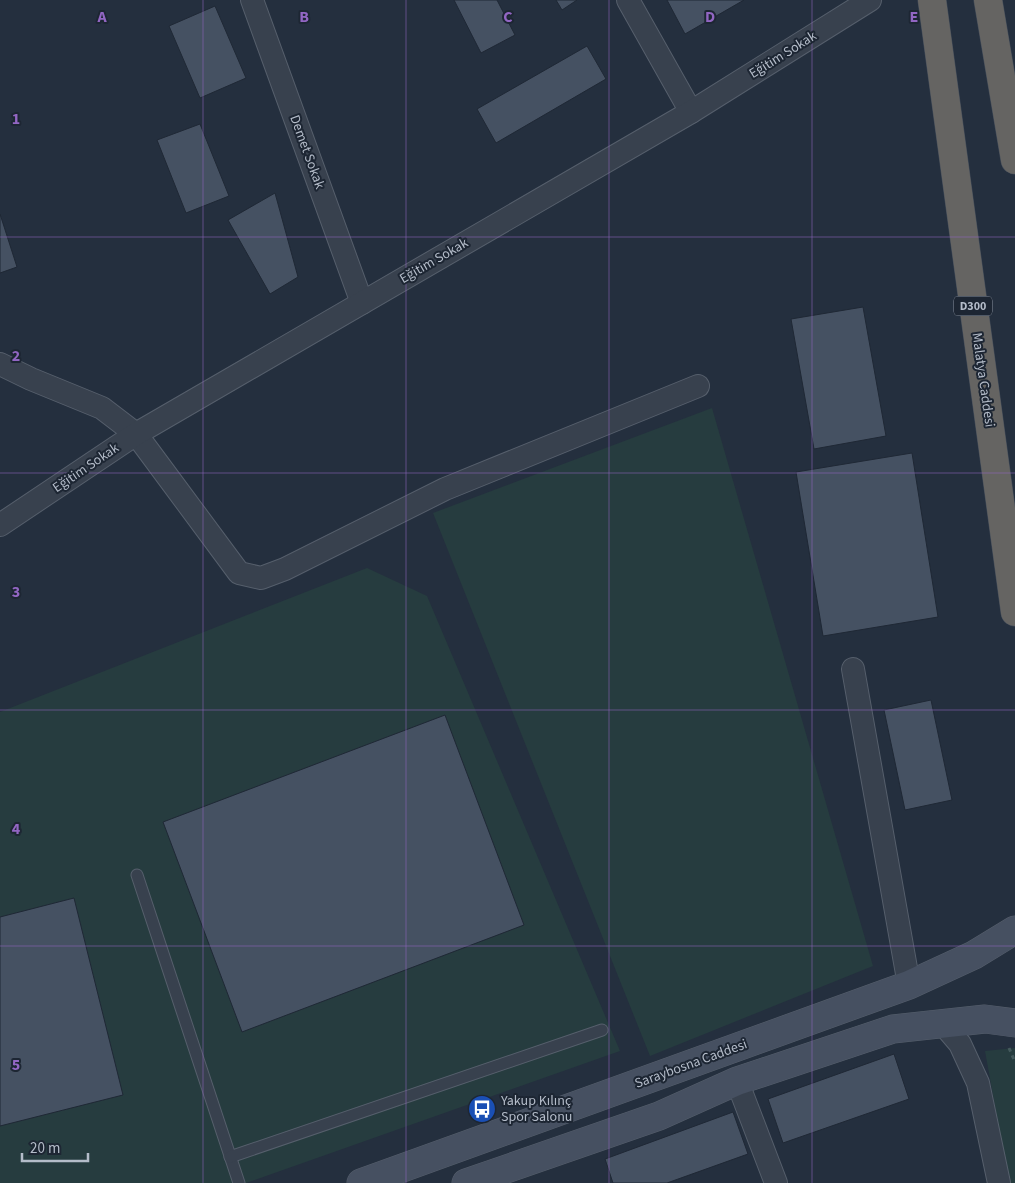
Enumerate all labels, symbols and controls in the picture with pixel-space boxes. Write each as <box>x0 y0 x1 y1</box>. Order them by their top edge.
text: A <box>96 6 107 28</box>
text: B <box>299 6 309 28</box>
text: C <box>503 6 513 28</box>
text: D <box>705 6 715 28</box>
text: E <box>910 6 918 28</box>
street label: Eğitim Sokak <box>745 26 821 84</box>
text: 1 <box>12 108 20 130</box>
street label: Demet Sokak <box>284 112 330 192</box>
street label: Eğitim Sokak <box>396 233 472 289</box>
road number: D300 <box>954 296 992 316</box>
street label: Malatya Caddesi <box>966 331 1000 429</box>
text: 2 <box>12 345 20 367</box>
street label: Eğitim Sokak <box>49 438 123 498</box>
text: 3 <box>12 581 20 603</box>
text: 4 <box>12 818 21 840</box>
street label: Saraybosna Caddesi <box>632 1034 750 1094</box>
text: 5 <box>12 1054 20 1076</box>
place label: Yakup Kılınç Spor Salonu <box>500 1091 572 1127</box>
bus stop icon: Yakup Kılınç Spor Salonu <box>467 1094 497 1124</box>
scale bar <box>22 1130 89 1162</box>
text: 20 m <box>30 1138 60 1159</box>

